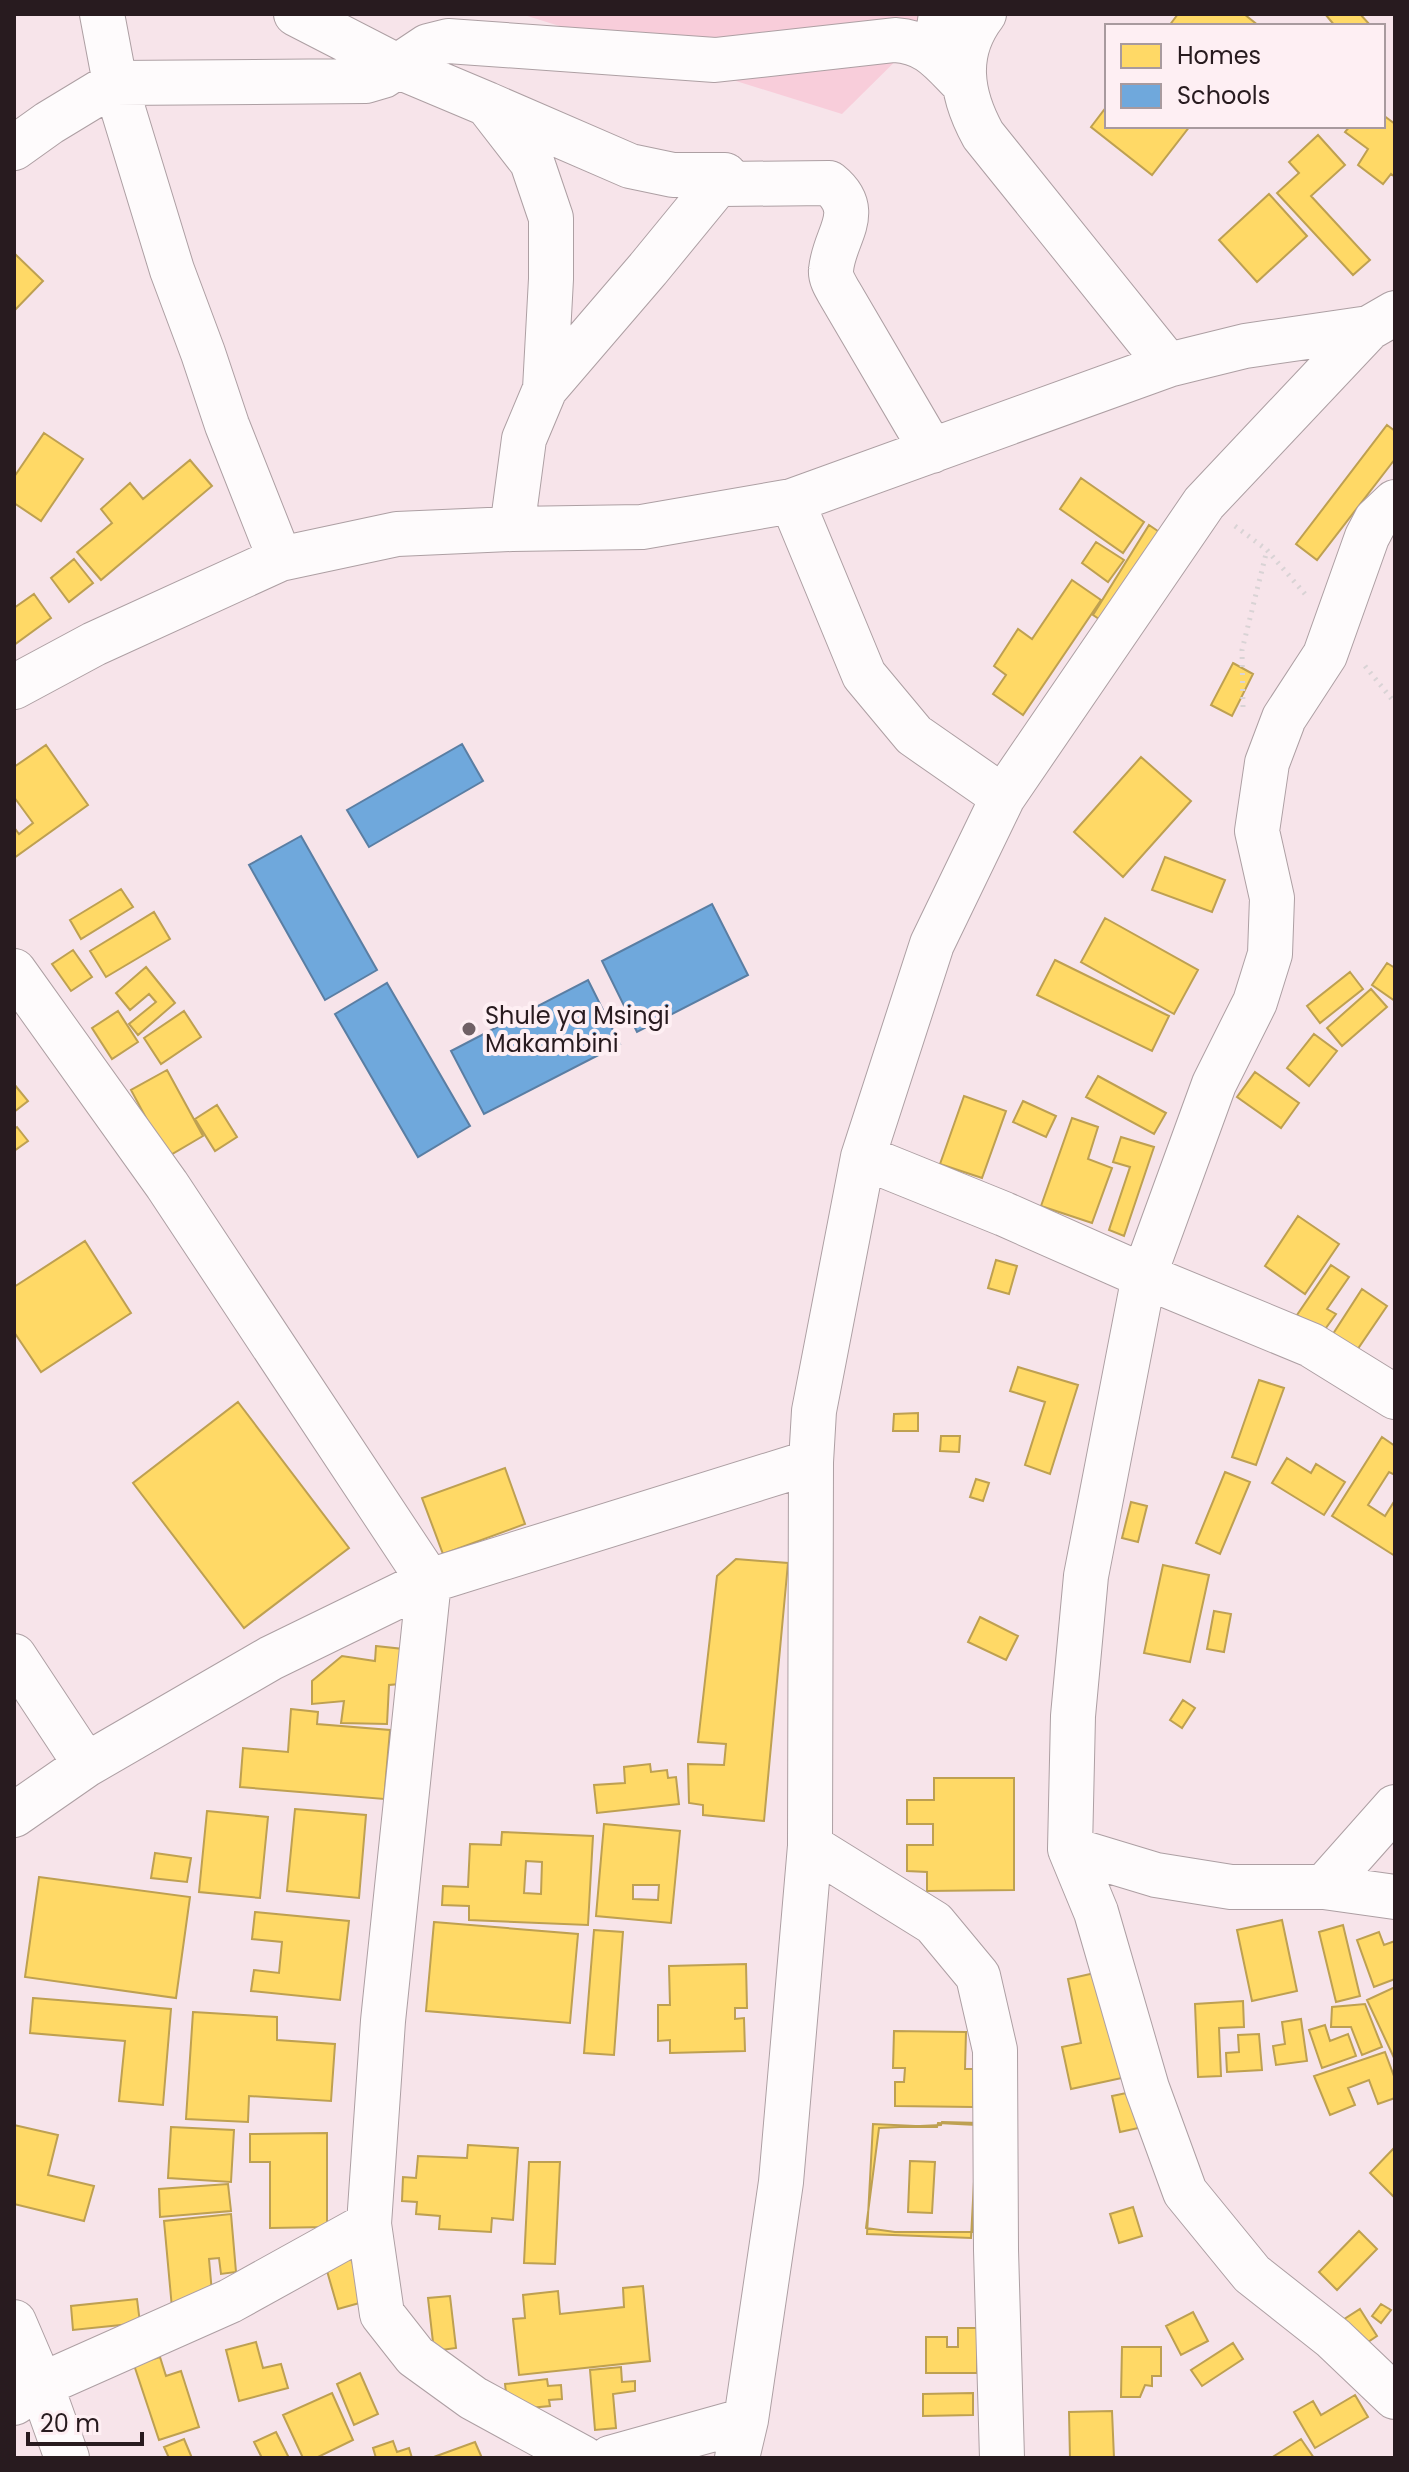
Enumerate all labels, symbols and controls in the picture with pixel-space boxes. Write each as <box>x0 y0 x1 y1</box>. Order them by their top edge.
legend <box>1105 24 1385 128</box>
text: Homes <box>1177 39 1261 72</box>
text: Schools <box>1177 79 1270 112</box>
place label: Shule ya Msingi Makambini <box>485 999 670 1060</box>
marker: Shule ya Msingi Makambini <box>460 1020 478 1038</box>
scale bar <box>28 2396 142 2446</box>
text: 20 m <box>40 2407 100 2440</box>

